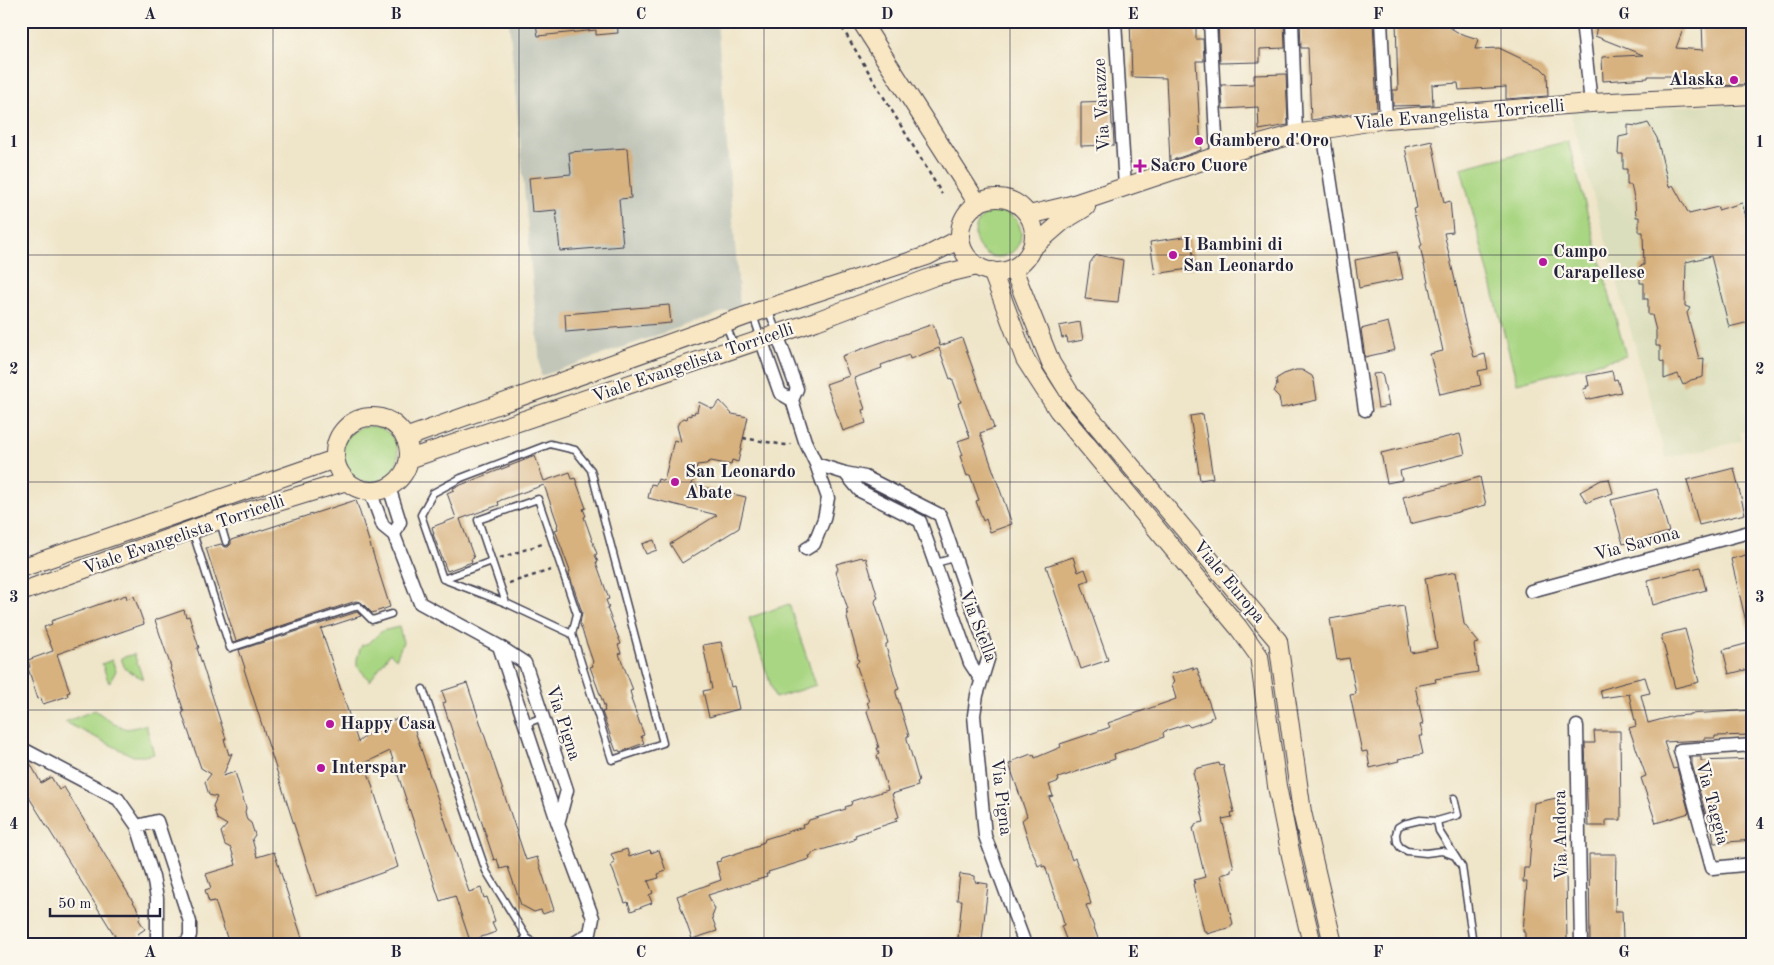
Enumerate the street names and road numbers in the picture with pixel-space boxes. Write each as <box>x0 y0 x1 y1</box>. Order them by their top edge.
street label: Via Varazze <box>1091 58 1113 152</box>
street label: Viale Evangelista Torricelli <box>1353 97 1565 133</box>
street label: Viale Evangelista Torricelli <box>590 320 796 406</box>
street label: Viale Evangelista Torricelli <box>81 492 287 578</box>
street label: Via Savona <box>1592 524 1682 564</box>
street label: Viale Europa <box>1189 537 1269 627</box>
street label: Via Stella <box>956 587 1000 665</box>
street label: Via Pigna <box>542 683 584 763</box>
street label: Via Pigna <box>987 758 1015 837</box>
street label: Via Taggia <box>1692 759 1732 847</box>
street label: Via Andora <box>1551 790 1571 880</box>

